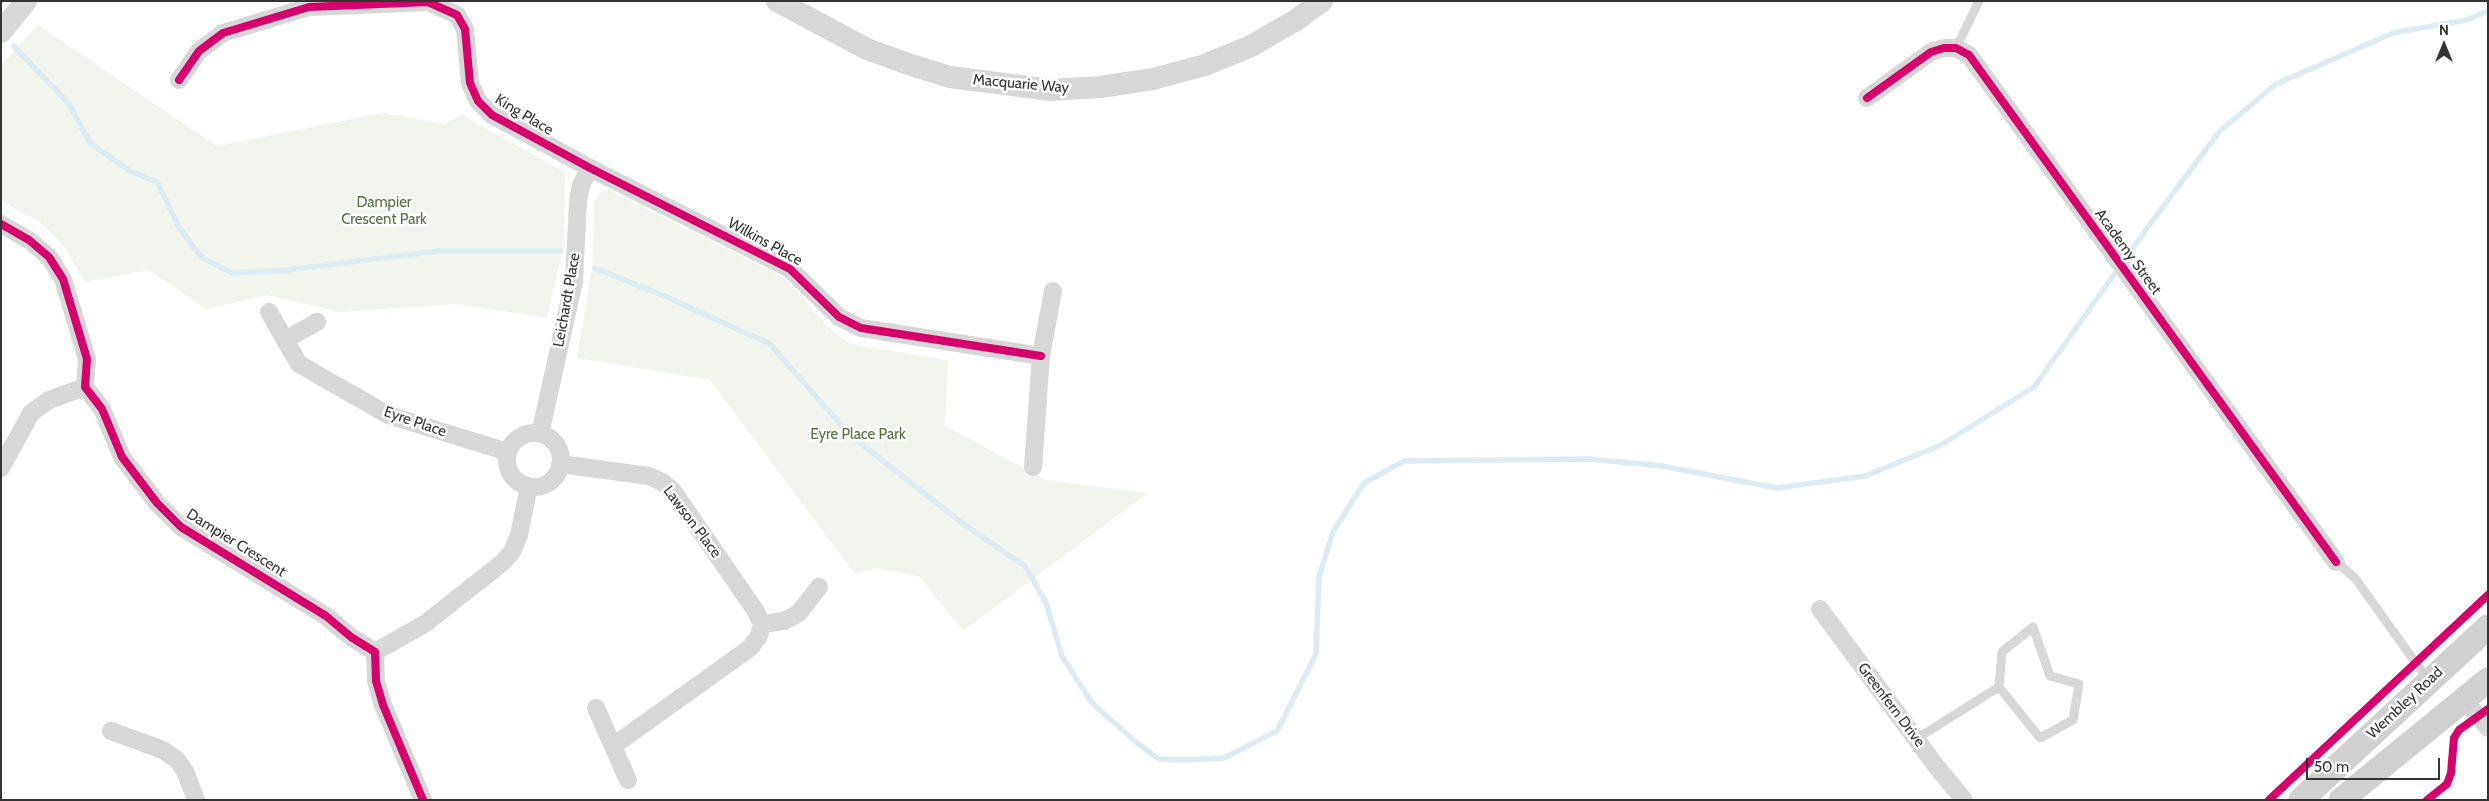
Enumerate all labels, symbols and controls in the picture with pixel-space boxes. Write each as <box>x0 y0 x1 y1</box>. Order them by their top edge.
north arrow <box>2419 20 2469 70</box>
text: N <box>2439 21 2449 39</box>
street label: Macquarie Way <box>972 71 1070 97</box>
street label: King Place <box>492 91 556 139</box>
park label: Dampier Crescent Park <box>341 194 427 229</box>
street label: Academy Street <box>2091 206 2165 298</box>
street label: Wilkins Place <box>725 214 805 270</box>
street label: Leichardt Place <box>550 252 584 348</box>
street label: Eyre Place <box>381 403 449 441</box>
park label: Eyre Place Park <box>810 426 906 444</box>
street label: Lawson Place <box>659 483 725 561</box>
street label: Dampier Crescent <box>183 505 289 581</box>
street label: Greenfern Drive <box>1853 659 1929 751</box>
street label: Wembley Road <box>2363 663 2447 743</box>
scale bar <box>2309 748 2443 780</box>
text: 50 m <box>2314 758 2349 776</box>

